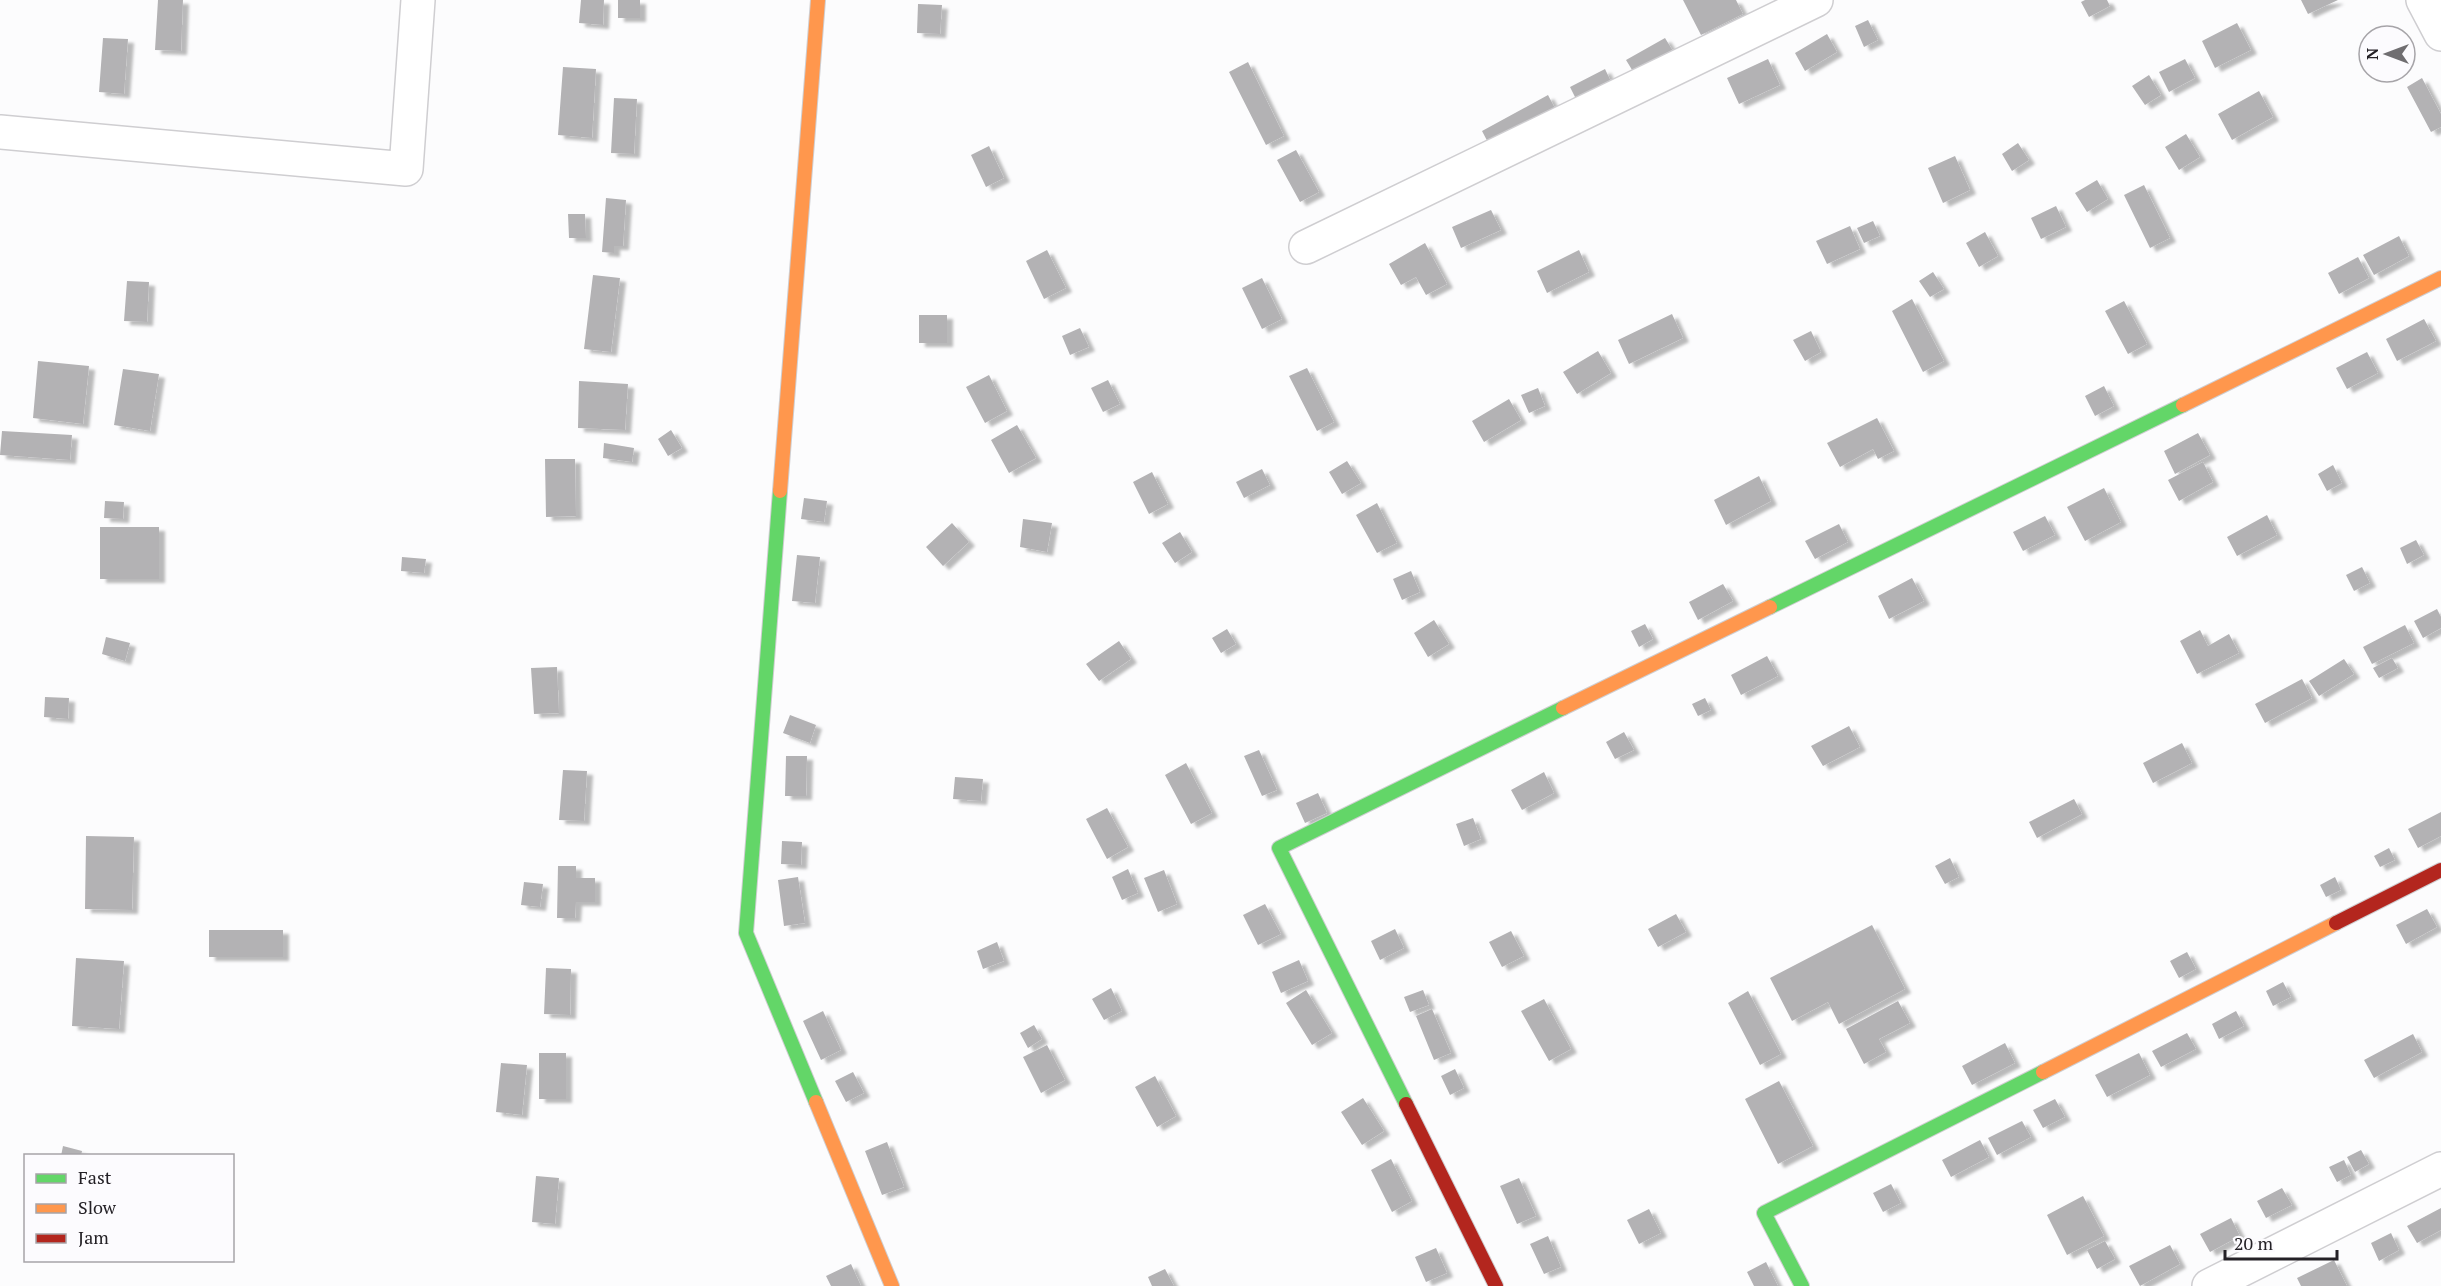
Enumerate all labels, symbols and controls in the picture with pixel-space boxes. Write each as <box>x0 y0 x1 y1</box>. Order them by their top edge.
north arrow <box>2357 24 2417 84</box>
text: N <box>2361 48 2383 60</box>
legend <box>24 1154 234 1262</box>
text: Fast <box>78 1165 112 1189</box>
text: Slow <box>78 1195 117 1219</box>
scale bar <box>2225 1223 2338 1261</box>
text: Jam <box>78 1225 109 1249</box>
text: 20 m <box>2234 1231 2274 1255</box>

